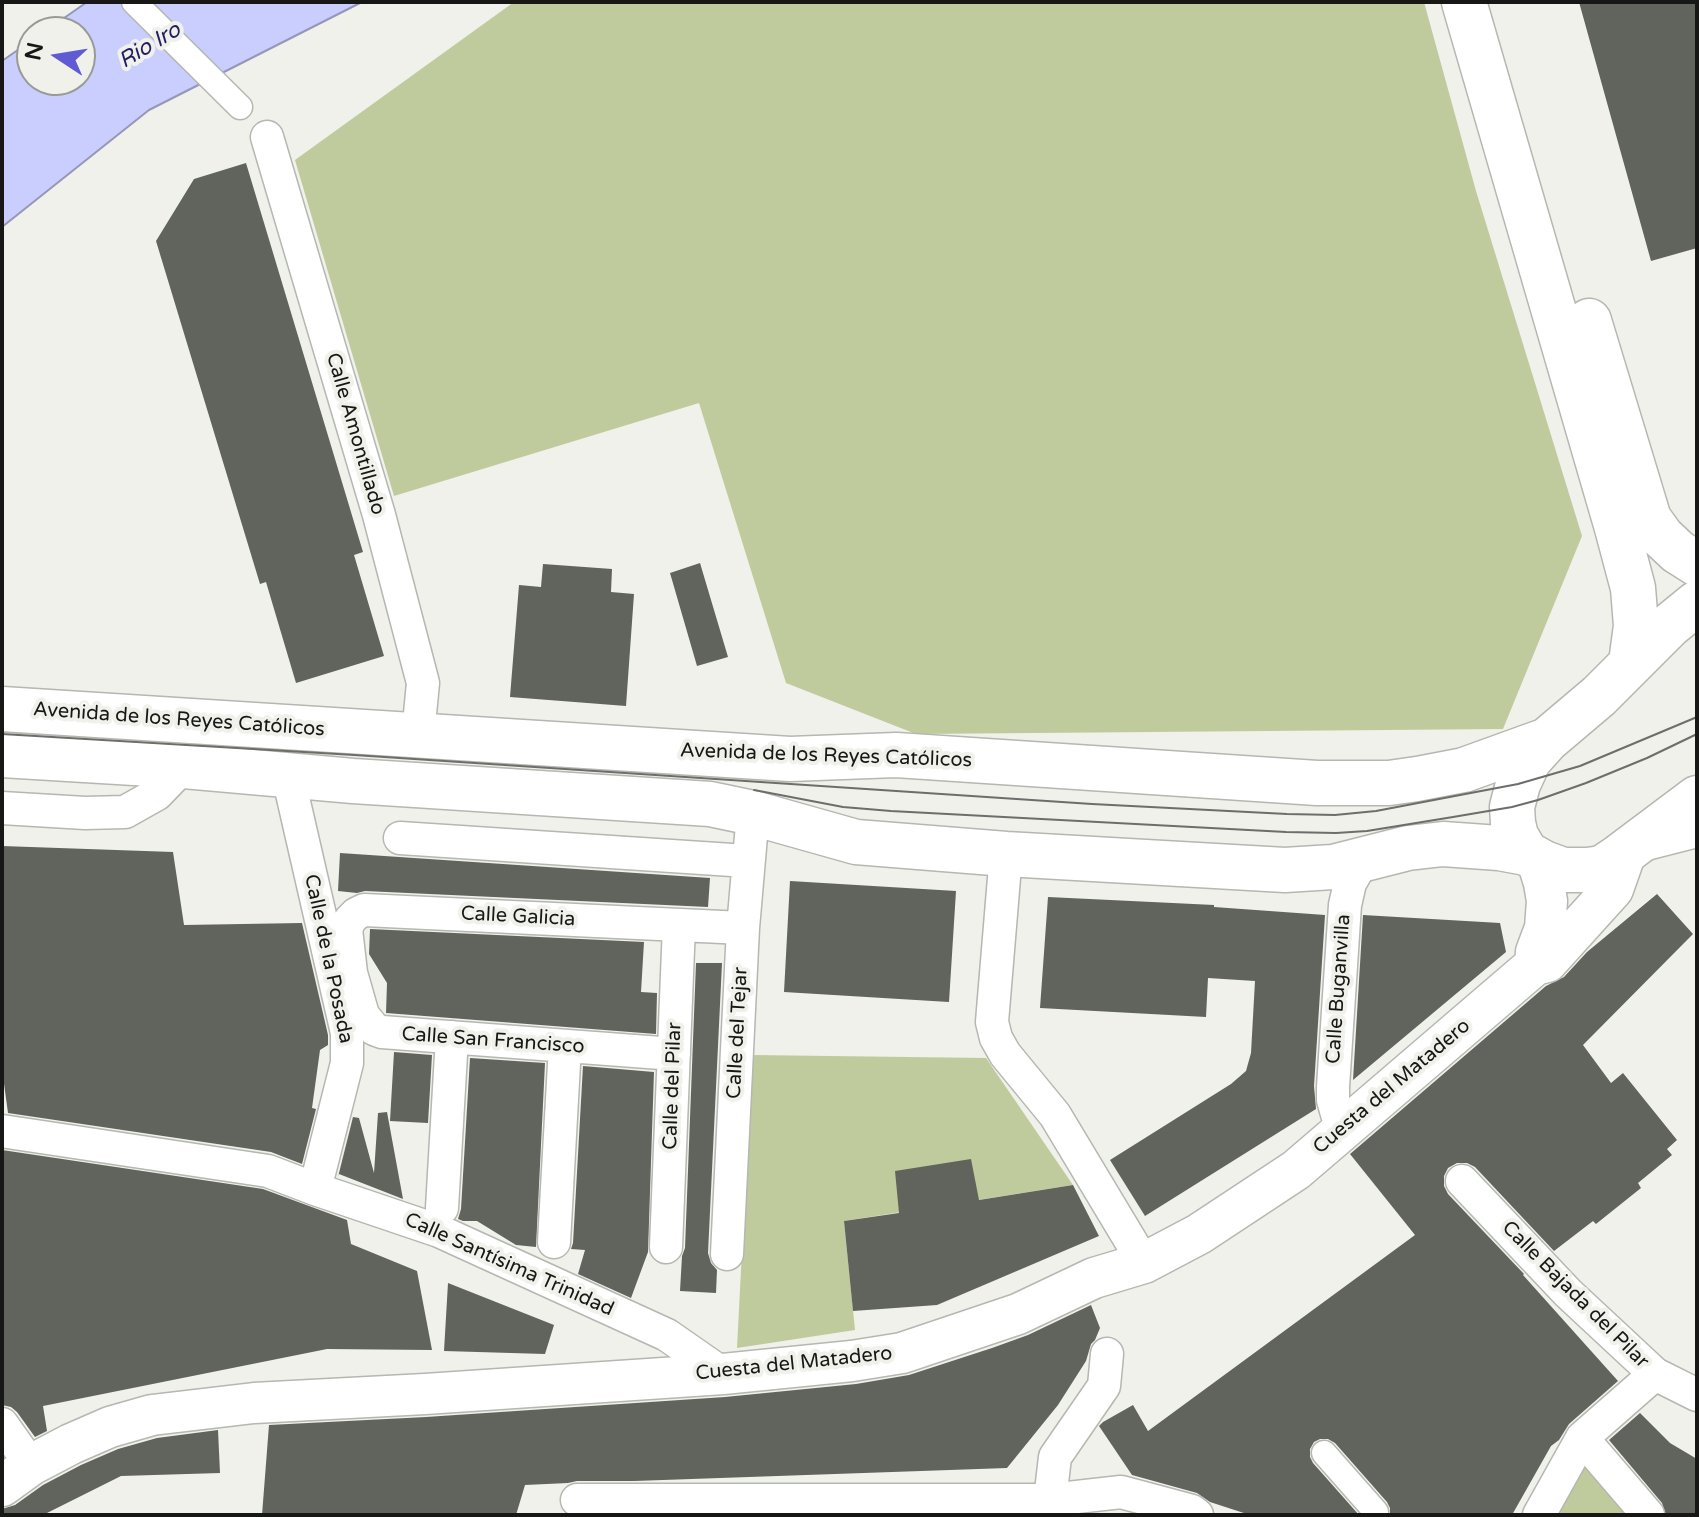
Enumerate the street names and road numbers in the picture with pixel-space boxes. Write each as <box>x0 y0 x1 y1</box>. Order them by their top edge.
street label: Calle Amontillado <box>320 350 390 518</box>
street label: Avenida de los Reyes Católicos <box>32 698 326 742</box>
street label: Avenida de los Reyes Católicos <box>680 739 972 773</box>
street label: Calle de la Posada <box>298 872 358 1046</box>
street label: Calle Galicia <box>460 902 576 932</box>
street label: Calle Buganvilla <box>1322 913 1356 1065</box>
street label: Calle del Tejar <box>723 966 753 1100</box>
street label: Cuesta del Matadero <box>1309 1014 1475 1160</box>
street label: Calle del Pilar <box>659 1022 687 1150</box>
street label: Calle San Francisco <box>401 1023 585 1059</box>
street label: Calle Santísima Trinidad <box>401 1208 617 1322</box>
street label: Calle Bajada del Pilar <box>1496 1216 1654 1374</box>
street label: Cuesta del Matadero <box>695 1342 893 1386</box>

